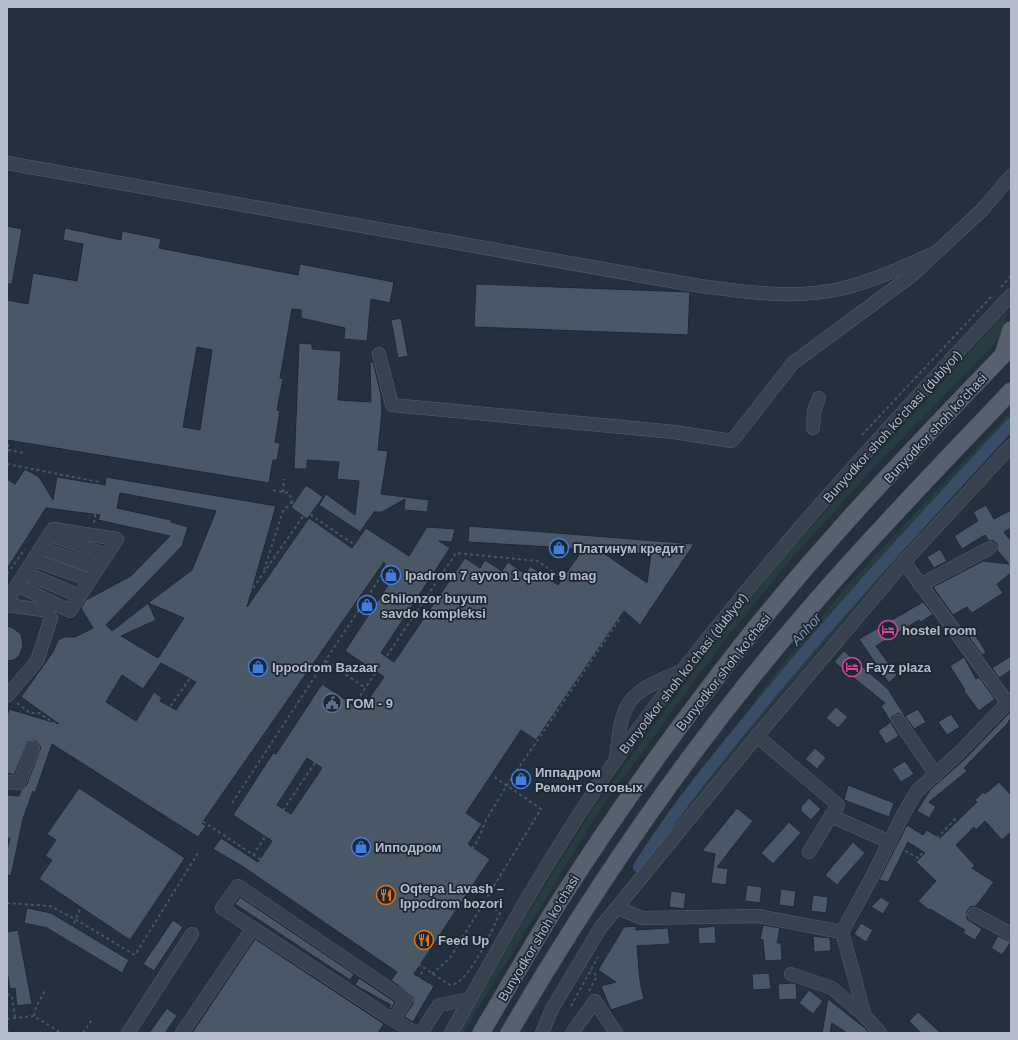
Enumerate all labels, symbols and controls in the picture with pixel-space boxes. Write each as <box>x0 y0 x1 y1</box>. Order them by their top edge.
street label: Bunyodkor shoh koʻchasi (dublyor) <box>820 347 965 505</box>
street label: Bunyodkor shoh ko'chasi <box>881 370 990 486</box>
shop icon: Платинум кредит <box>548 537 570 559</box>
place label: Платинум кредит <box>573 541 685 556</box>
shop icon: Ipadrom 7 ayvon 1 qator 9 mag <box>380 564 402 586</box>
place label: Ipadrom 7 ayvon 1 qator 9 mag <box>405 568 597 583</box>
street label: Bunyodkor shoh koʻchasi (dublyor) <box>616 590 751 757</box>
place label: Chilonzor buyum savdo kompleksi <box>381 591 487 621</box>
shop icon: Chilonzor buyum savdo kompleksi <box>356 594 378 616</box>
water label: Anhor <box>787 609 825 649</box>
street label: Bunyodkor shoh ko'chasi <box>673 611 774 734</box>
hotel icon: hostel room <box>877 619 899 641</box>
place label: hostel room <box>902 623 976 638</box>
shop icon: Ippodrom Bazaar <box>247 656 269 678</box>
hotel icon: Fayz plaza <box>841 656 863 678</box>
place label: Ippodrom Bazaar <box>272 660 378 675</box>
place label: Fayz plaza <box>866 660 932 675</box>
public building icon: ГОМ - 9 <box>321 692 343 714</box>
place label: ГОМ - 9 <box>346 696 393 711</box>
place label: Иппадром Ремонт Сотовых <box>535 765 644 795</box>
shop icon: Иппадром Ремонт Сотовых <box>510 768 532 790</box>
shop icon: Ипподром <box>350 836 372 858</box>
place label: Ипподром <box>375 840 441 855</box>
street label: Bunyodkor shoh ko'chasi <box>495 873 582 1004</box>
place label: Oqtepa Lavash – Ippodrom bozori <box>400 881 504 911</box>
restaurant icon: Oqtepa Lavash – Ippodrom bozori <box>375 884 397 906</box>
restaurant icon: Feed Up <box>413 929 435 951</box>
place label: Feed Up <box>438 933 489 948</box>

